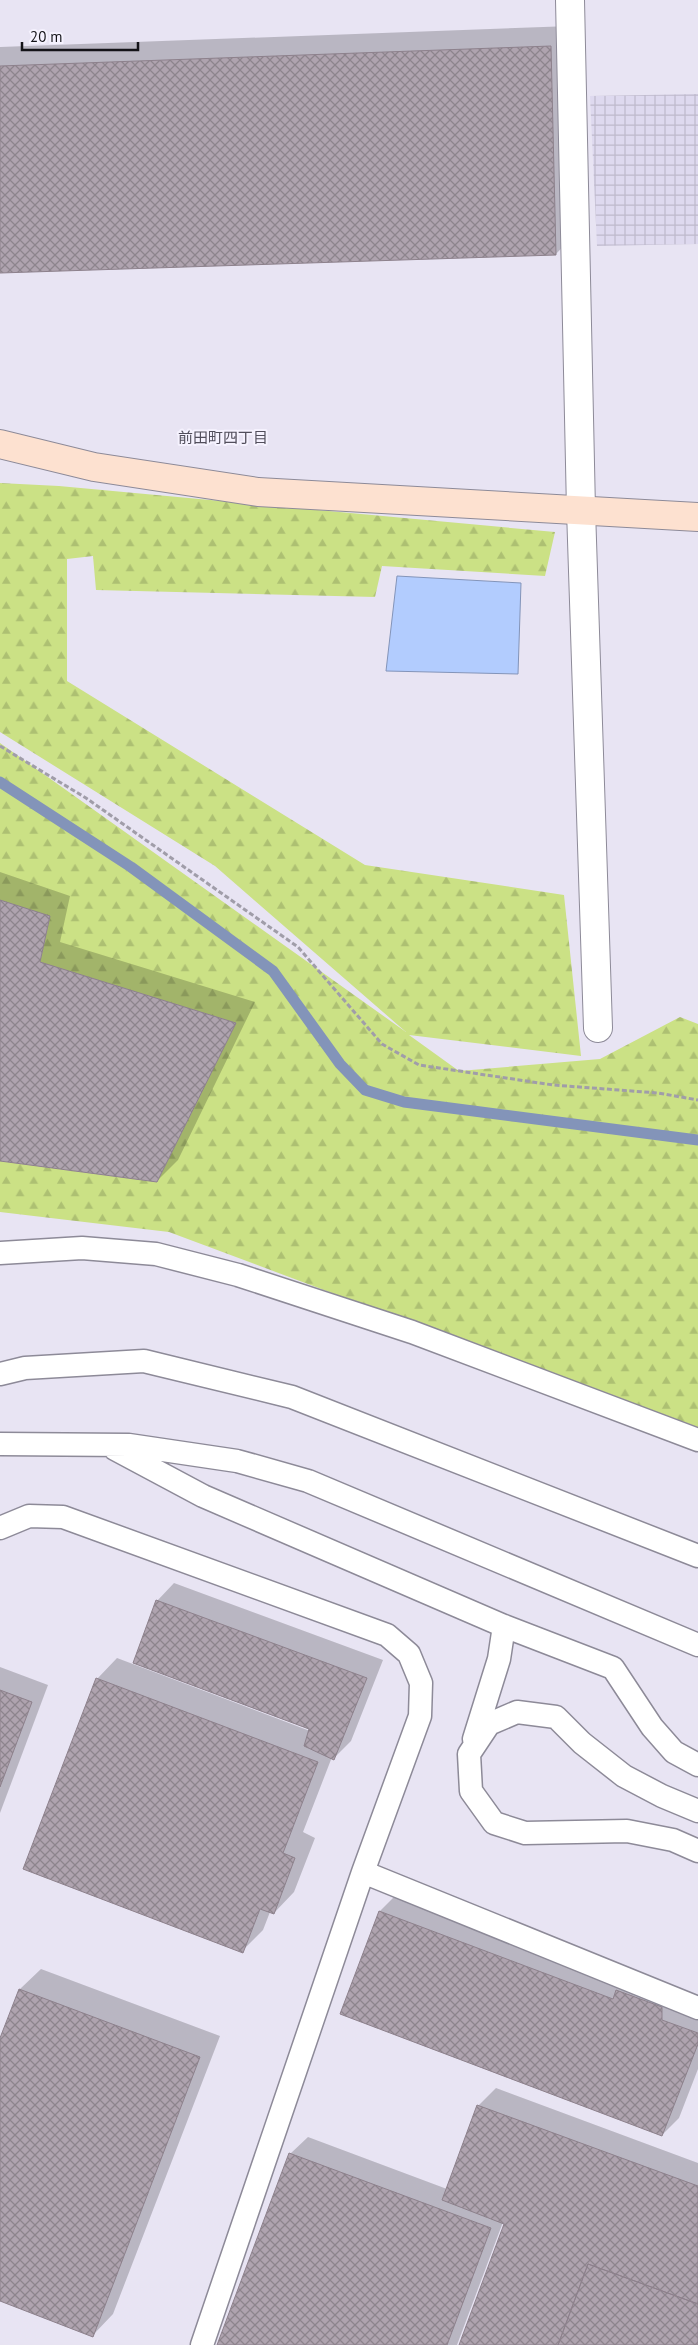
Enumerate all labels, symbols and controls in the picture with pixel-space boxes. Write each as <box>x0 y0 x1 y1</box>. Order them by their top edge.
scale bar <box>22 20 139 52</box>
text: 20 m <box>30 27 63 46</box>
district label: 前田町四丁目 <box>178 428 268 447</box>

